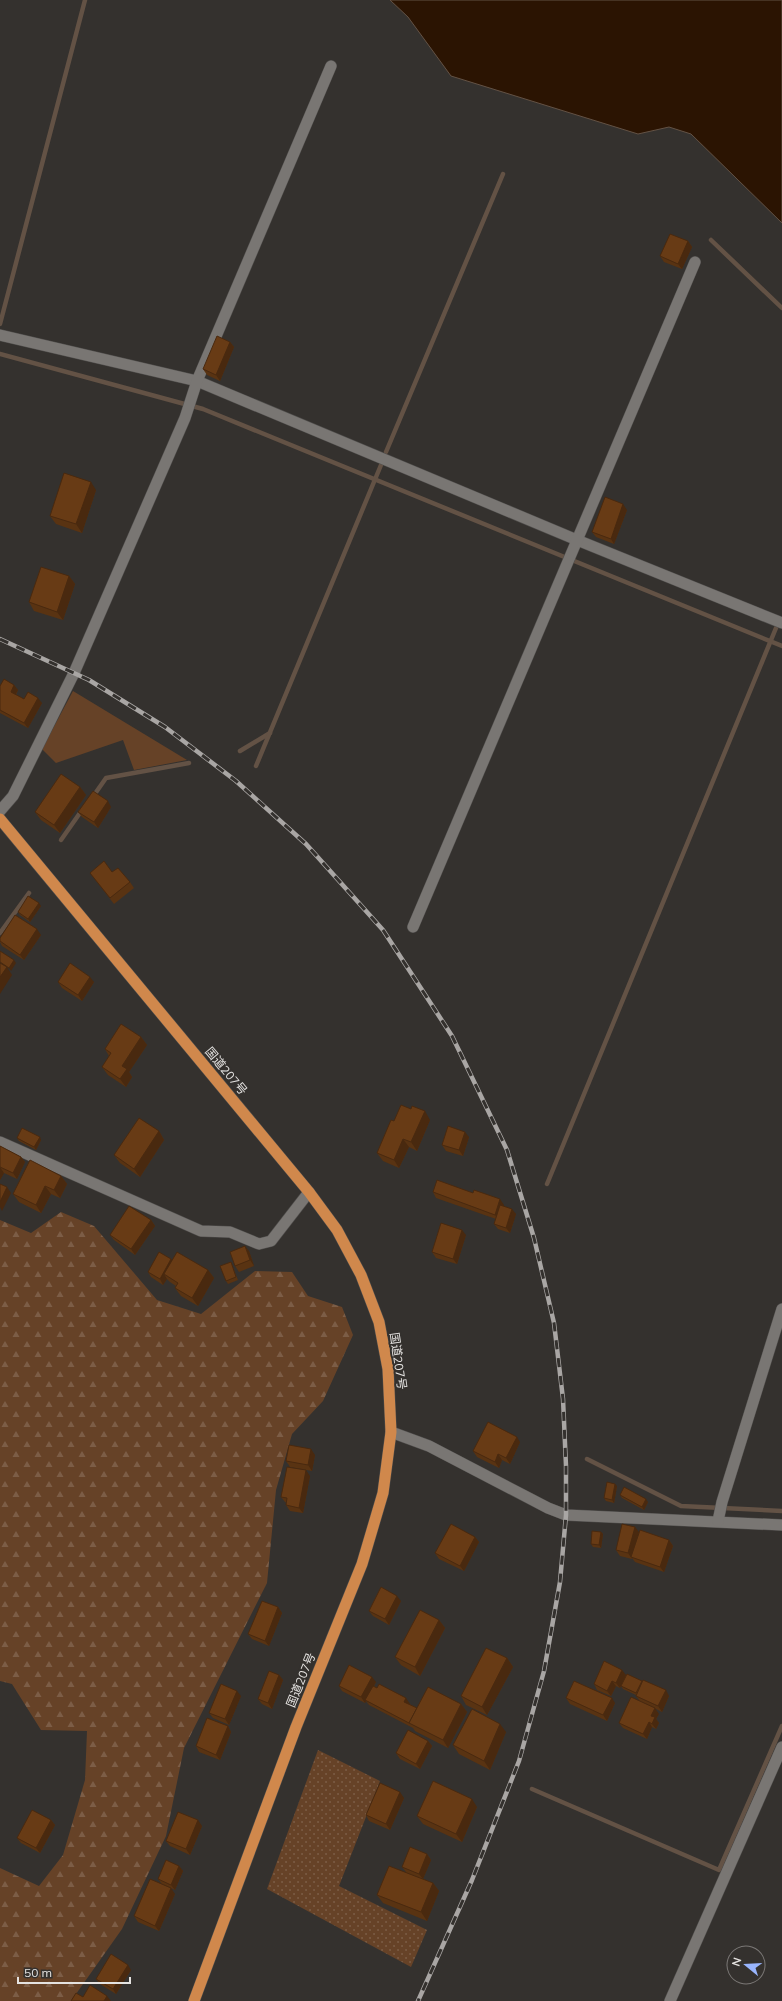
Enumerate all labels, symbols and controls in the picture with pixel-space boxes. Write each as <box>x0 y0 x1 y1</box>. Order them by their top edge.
street label: 国道207号 <box>202 1044 251 1098</box>
street label: 国道207号 <box>387 1331 410 1390</box>
street label: 国道207号 <box>283 1650 318 1709</box>
north arrow <box>726 1945 766 1985</box>
text: N <box>729 1956 744 1968</box>
scale bar <box>18 1959 130 1985</box>
text: 50 m <box>24 1965 52 1980</box>

